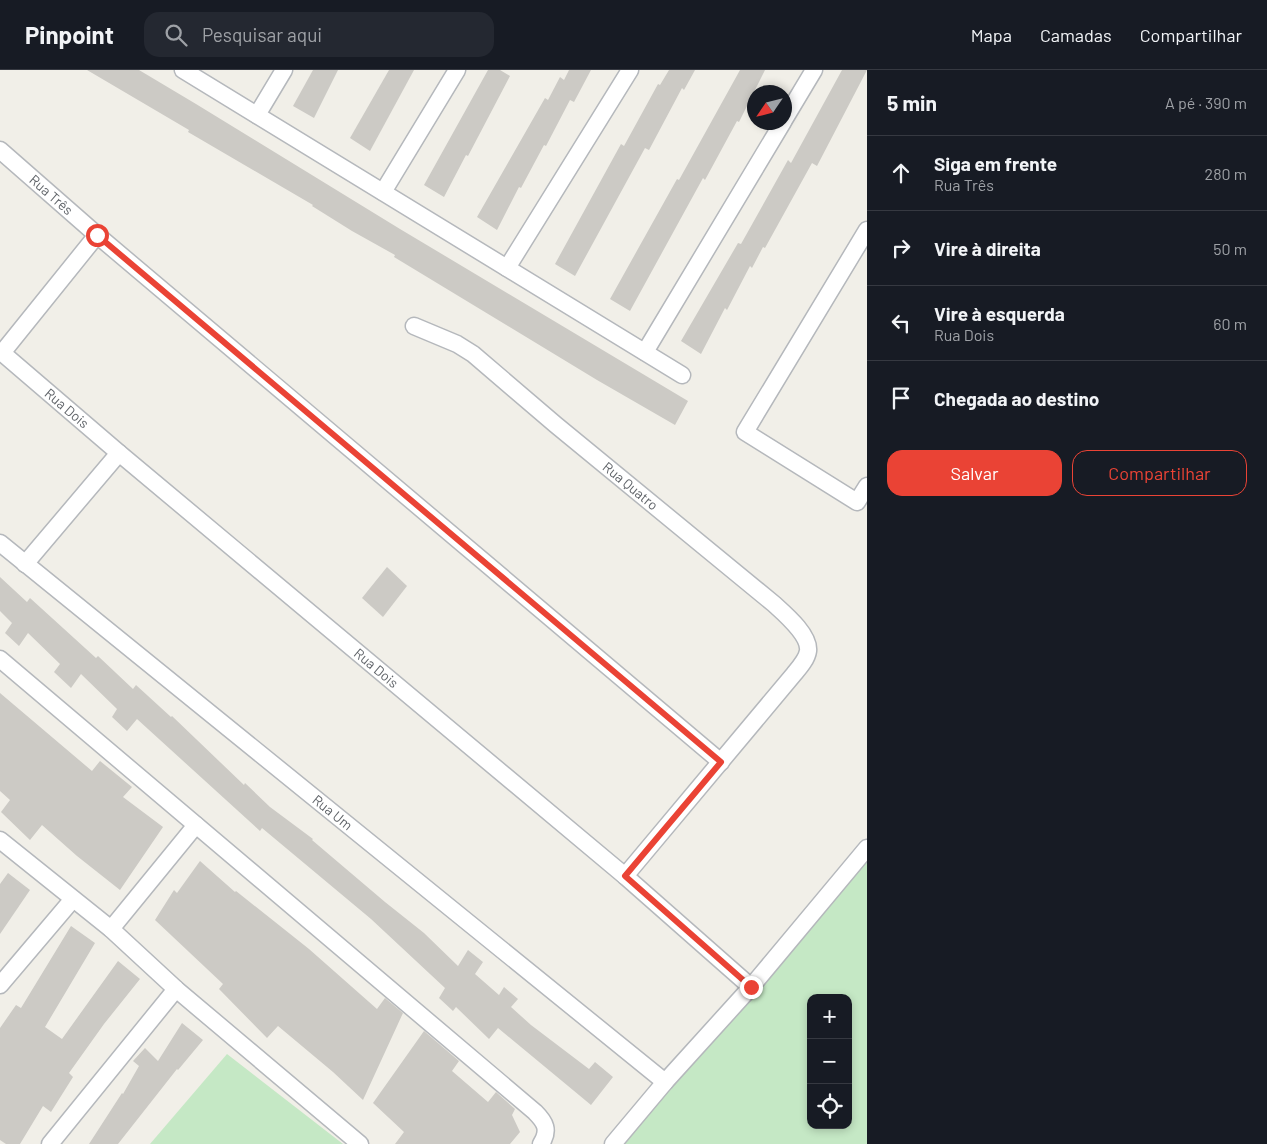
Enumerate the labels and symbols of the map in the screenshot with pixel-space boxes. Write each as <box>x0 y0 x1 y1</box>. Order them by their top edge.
north arrow <box>747 85 792 130</box>
street label: Rua Três <box>26 171 77 218</box>
route start <box>86 224 109 247</box>
street label: Rua Dois <box>42 384 93 432</box>
street label: Rua Quatro <box>600 458 662 513</box>
street label: Rua Dois <box>351 644 402 691</box>
street label: Rua Um <box>309 791 356 833</box>
route end <box>740 976 763 999</box>

